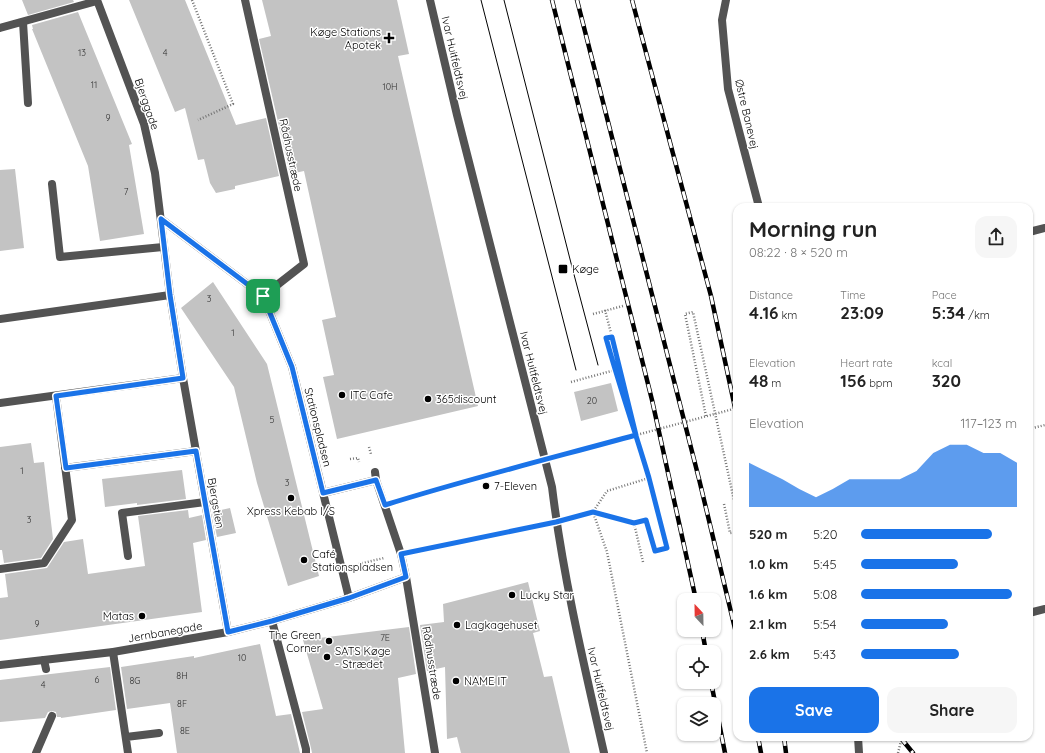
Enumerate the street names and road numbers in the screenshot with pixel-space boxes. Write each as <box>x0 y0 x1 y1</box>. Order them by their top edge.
street label: Ivar Huitfeldtsvej <box>439 15 471 101</box>
street label: Bjerggade <box>132 76 162 132</box>
street label: Østre Banevej <box>732 78 762 150</box>
street label: Rådhusstræde <box>276 117 306 193</box>
street label: Ivar Huitfeldtsvej <box>517 330 551 416</box>
street label: Stationspladsen <box>301 386 335 468</box>
street label: Bjergstien <box>205 477 227 529</box>
street label: Jernbanegade <box>127 619 203 645</box>
street label: Rådhusstræde <box>419 625 445 701</box>
street label: Ivar Huitfeldtsvej <box>585 646 617 732</box>

